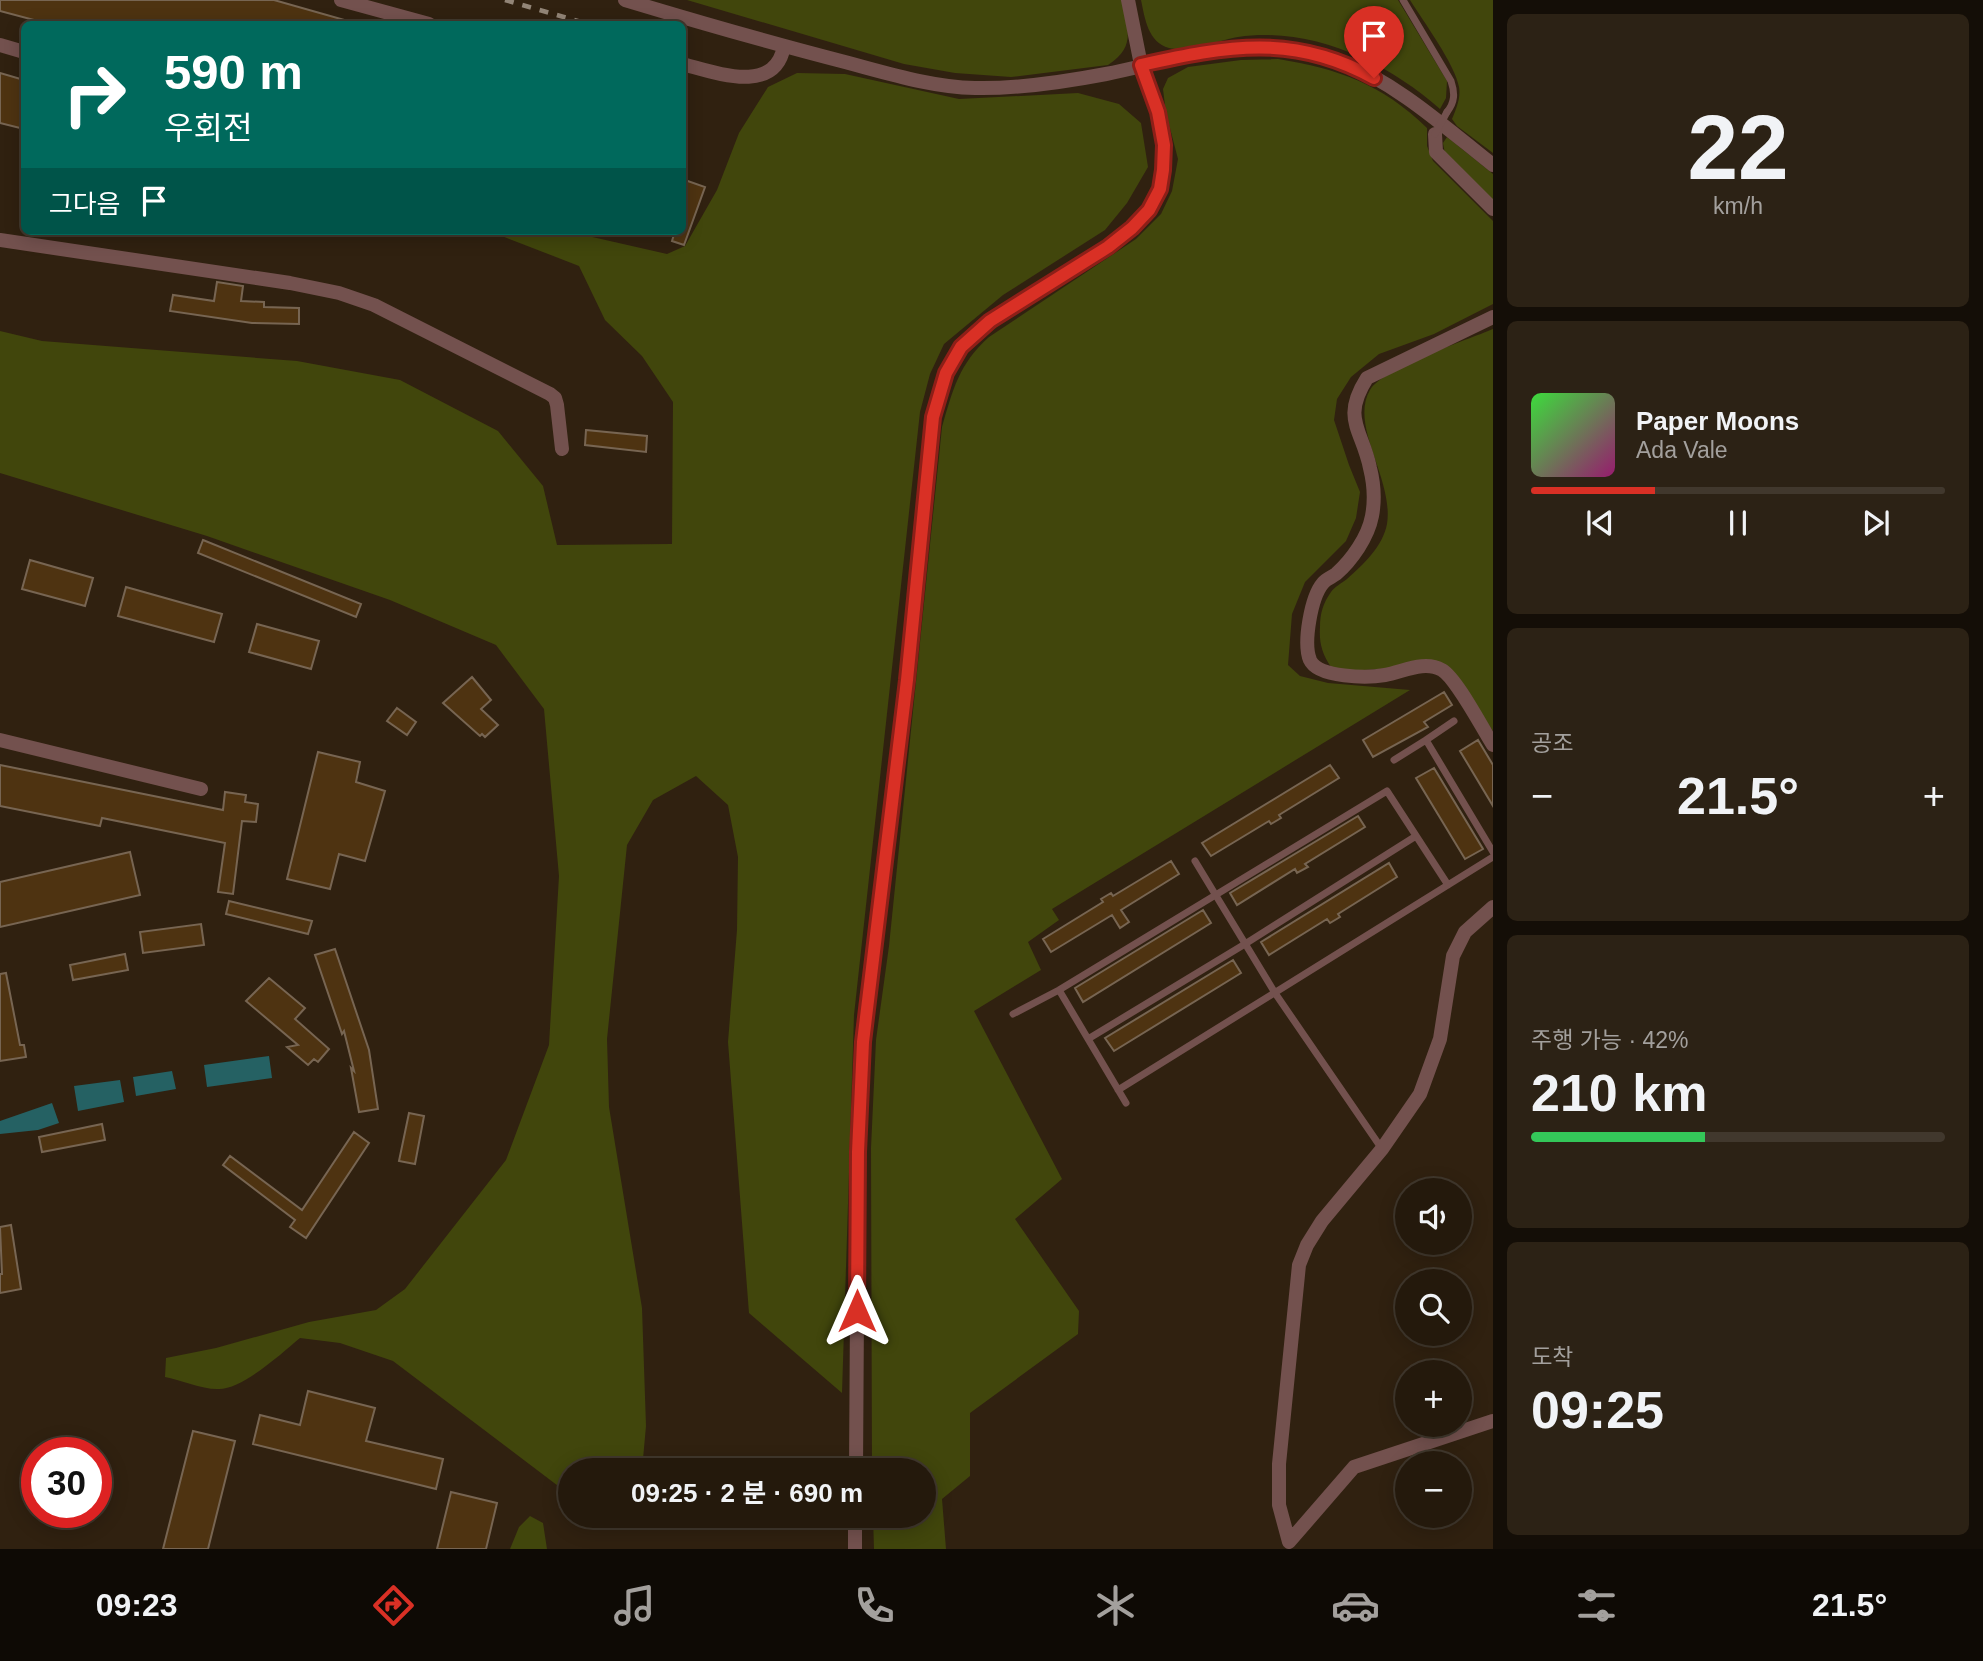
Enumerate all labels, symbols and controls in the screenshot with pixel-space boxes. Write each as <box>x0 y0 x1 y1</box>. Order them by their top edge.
pin <box>1344 6 1404 78</box>
icon: arrive <box>1355 17 1393 55</box>
text: 590 m <box>164 45 303 99</box>
icon: right <box>49 49 140 140</box>
text: 22 <box>1687 97 1789 198</box>
text: 우회전 <box>164 110 252 146</box>
icon: arrive <box>135 182 173 220</box>
text: 그다음 <box>49 189 121 219</box>
text: km/h <box>1713 193 1763 219</box>
text: Paper Moons <box>1636 406 1799 436</box>
text: Ada Vale <box>1636 437 1728 463</box>
icon: previous <box>1581 504 1619 542</box>
icon: pause <box>1719 504 1757 542</box>
icon: next <box>1857 504 1895 542</box>
text: 공조 <box>1531 730 1573 756</box>
text: 21.5° <box>1677 767 1799 825</box>
text: − <box>1531 775 1553 817</box>
text: + <box>1923 775 1945 817</box>
text: 주행 가능 · 42% <box>1531 1027 1689 1053</box>
text: 210 km <box>1531 1064 1707 1122</box>
map controls <box>1395 1178 1472 1528</box>
button: sound <box>1395 1178 1472 1255</box>
button: search <box>1395 1269 1472 1346</box>
position arrow <box>820 1274 894 1348</box>
text: 도착 <box>1531 1344 1573 1370</box>
button: + <box>1395 1360 1472 1437</box>
text: 09:25 <box>1531 1381 1664 1439</box>
speed limit sign: 30 <box>21 1437 112 1528</box>
button: − <box>1395 1451 1472 1528</box>
text: 09:25 · 2 분 · 690 m <box>631 1478 863 1508</box>
icon: directions <box>369 1581 418 1630</box>
icon: music <box>610 1581 659 1630</box>
icon: phone <box>850 1581 899 1630</box>
icon: climate <box>1091 1581 1140 1630</box>
icon: car <box>1331 1581 1380 1630</box>
icon: filters <box>1572 1581 1621 1630</box>
text: 09:23 <box>96 1587 178 1623</box>
text: 21.5° <box>1812 1587 1887 1623</box>

